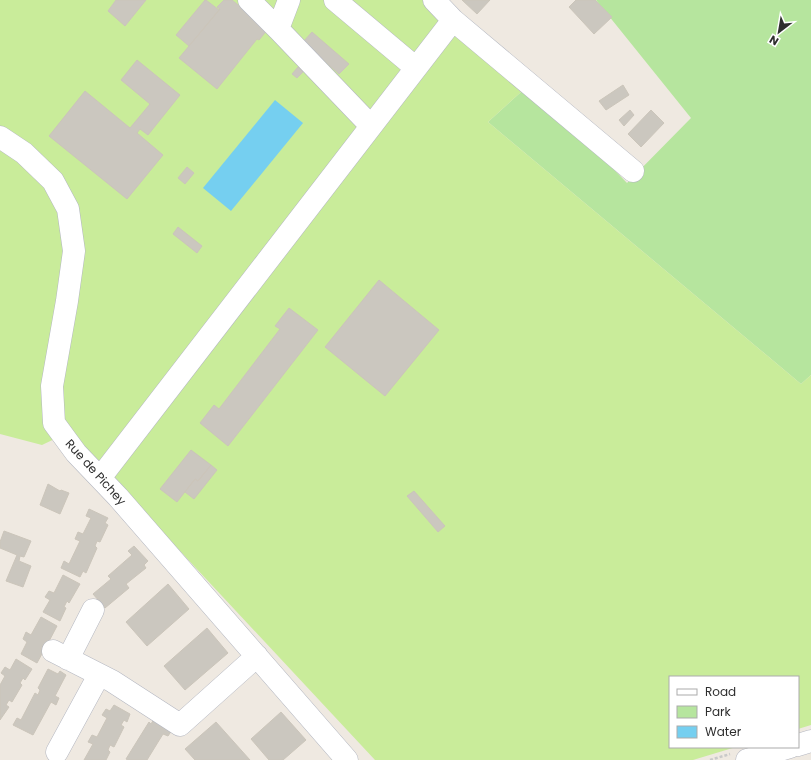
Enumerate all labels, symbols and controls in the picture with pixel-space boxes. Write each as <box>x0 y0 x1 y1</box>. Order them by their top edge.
north arrow <box>759 12 799 52</box>
text: N <box>766 32 782 50</box>
street label: Rue de Pichey <box>62 435 130 509</box>
legend <box>669 676 799 748</box>
text: Road <box>705 683 736 700</box>
text: Park <box>705 703 732 720</box>
text: Water <box>705 723 742 740</box>

